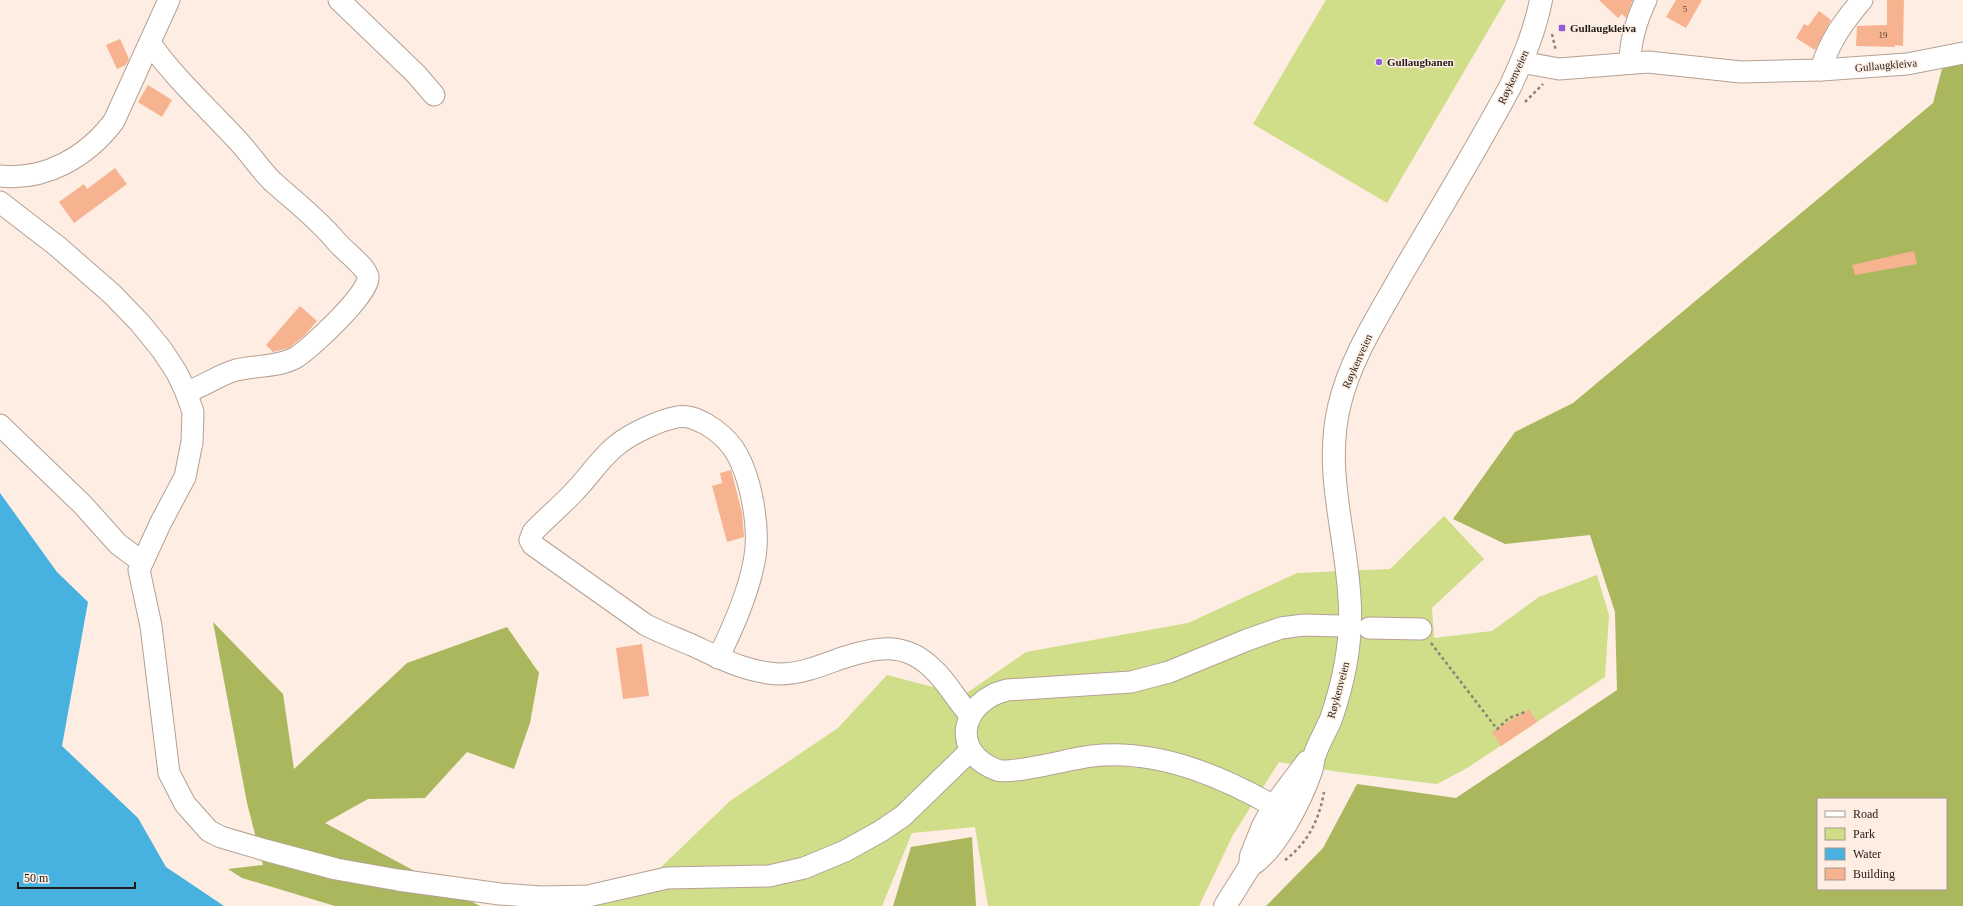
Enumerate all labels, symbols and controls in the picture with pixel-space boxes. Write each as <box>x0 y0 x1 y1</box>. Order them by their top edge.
house number: 5 <box>1683 4 1688 14</box>
place label: Gullaugkleiva <box>1570 22 1637 34</box>
marker: Gullaugkleiva <box>1557 23 1567 33</box>
house number: 19 <box>1879 30 1888 40</box>
street label: Røykenveien <box>1495 48 1531 106</box>
place label: Gullaugbanen <box>1387 56 1454 68</box>
street label: Gullaugkleiva <box>1854 56 1918 74</box>
marker: Gullaugbanen <box>1374 57 1384 67</box>
street label: Røykenveien <box>1340 332 1374 390</box>
street label: Røykenveien <box>1325 660 1351 720</box>
legend <box>1817 798 1947 890</box>
text: Road <box>1853 807 1878 821</box>
text: Park <box>1853 827 1875 841</box>
text: Water <box>1853 847 1881 861</box>
scale bar <box>18 864 135 890</box>
text: Building <box>1853 867 1895 881</box>
text: 50 m <box>24 871 49 885</box>

